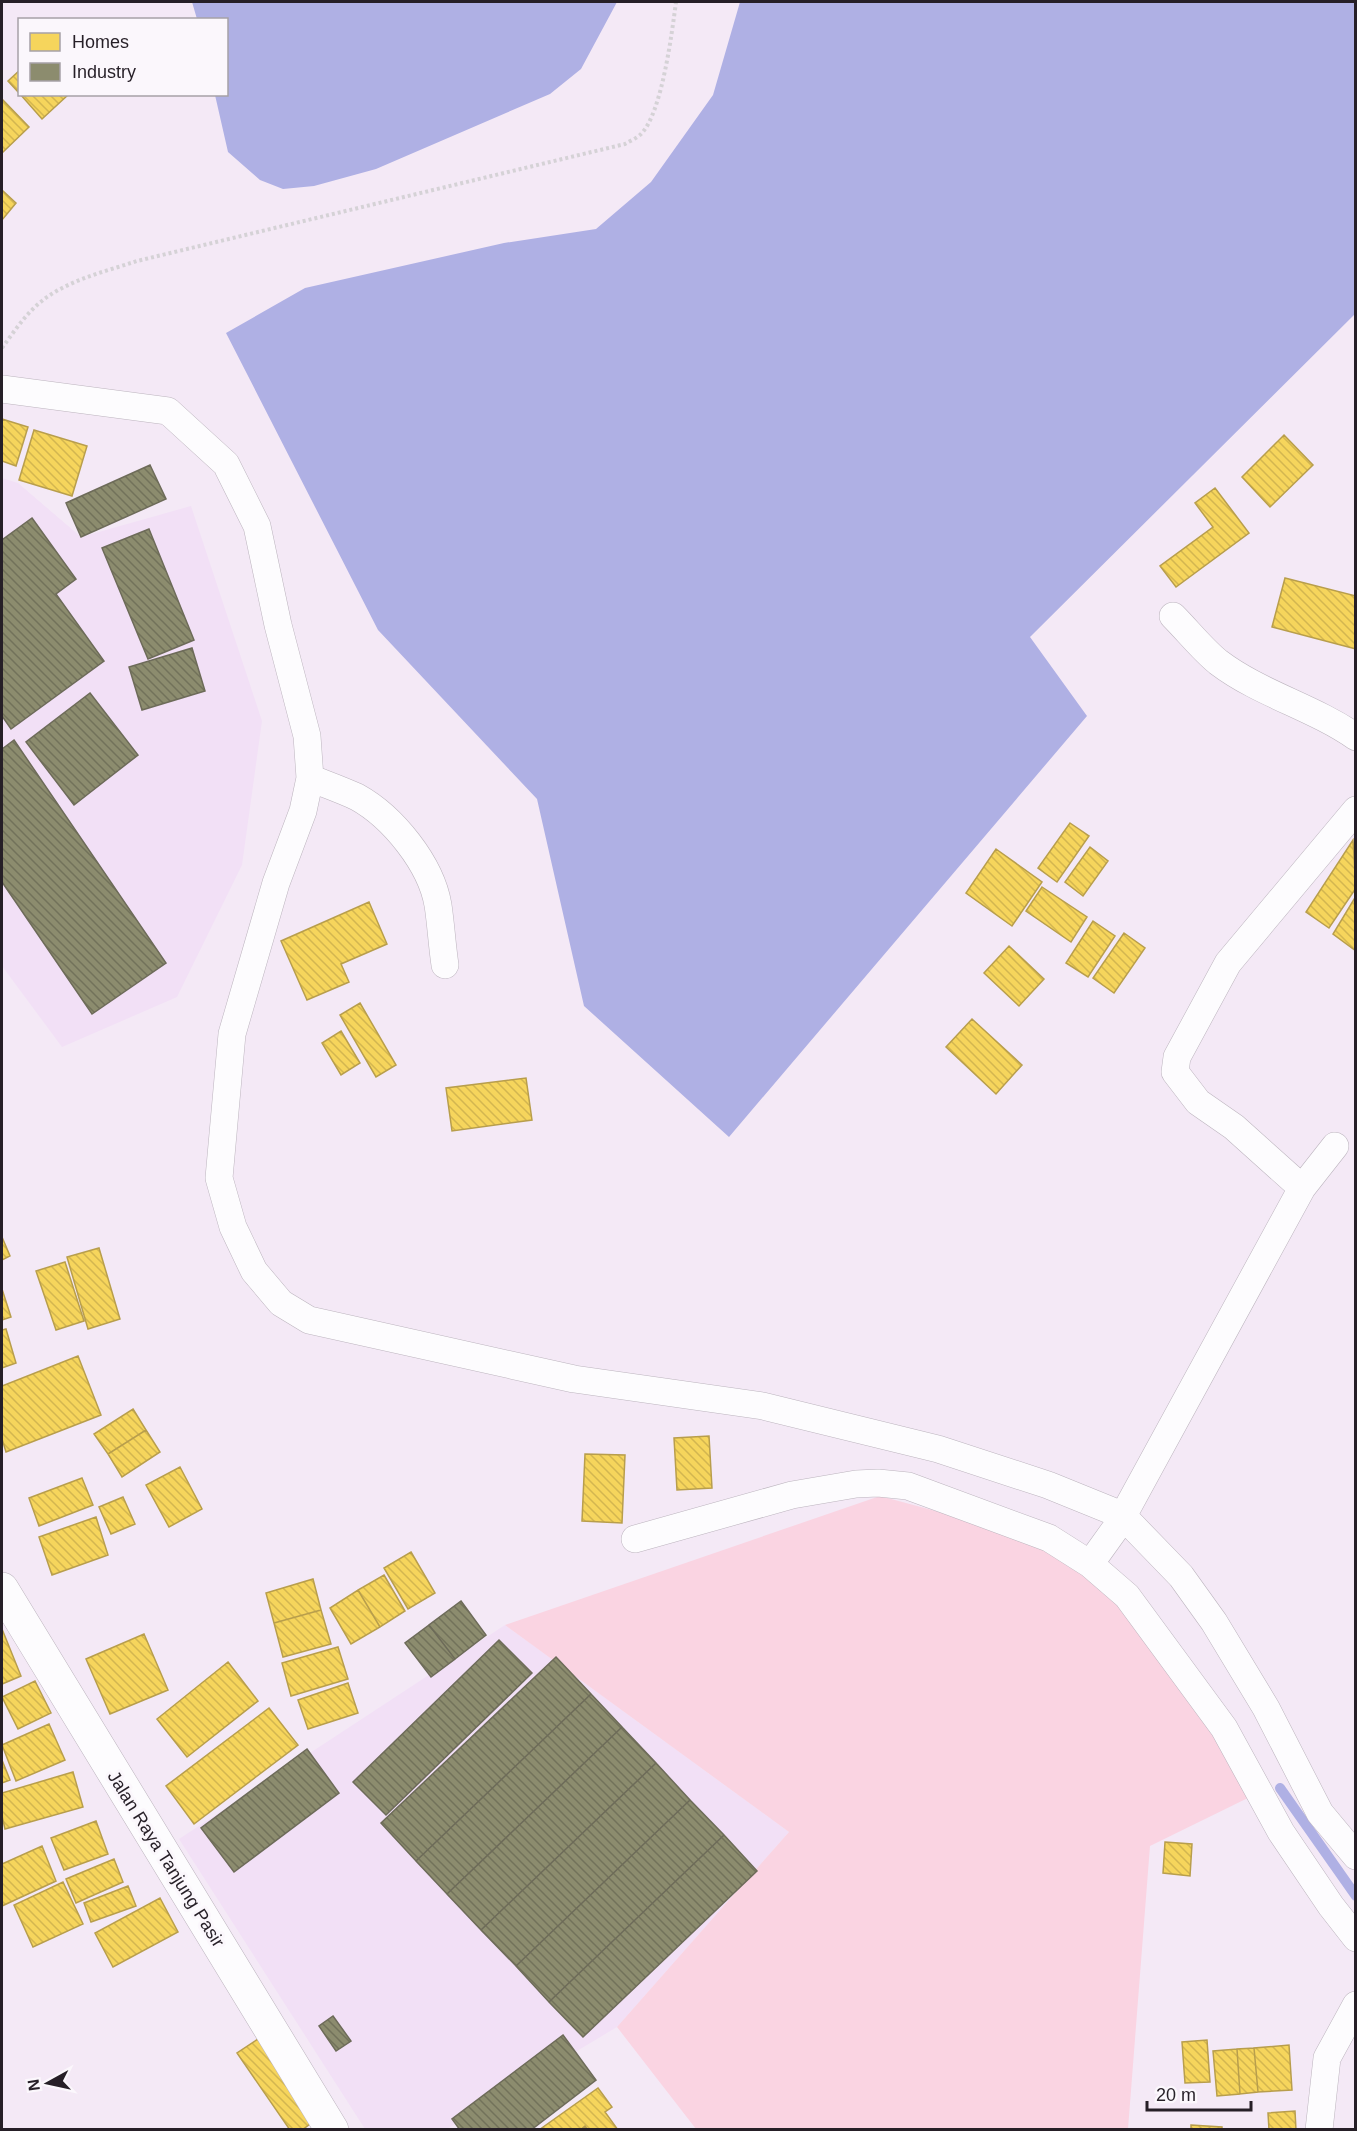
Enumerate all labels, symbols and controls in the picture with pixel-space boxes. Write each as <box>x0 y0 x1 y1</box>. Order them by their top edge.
legend <box>18 18 228 96</box>
text: Homes <box>72 32 129 52</box>
text: Industry <box>72 62 136 82</box>
street label: Jalan Raya Tanjung Pasir <box>104 1767 228 1951</box>
north arrow <box>18 2053 78 2113</box>
scale bar <box>1147 2074 1250 2112</box>
text: N <box>24 2078 43 2092</box>
text: 20 m <box>1156 2085 1196 2105</box>

